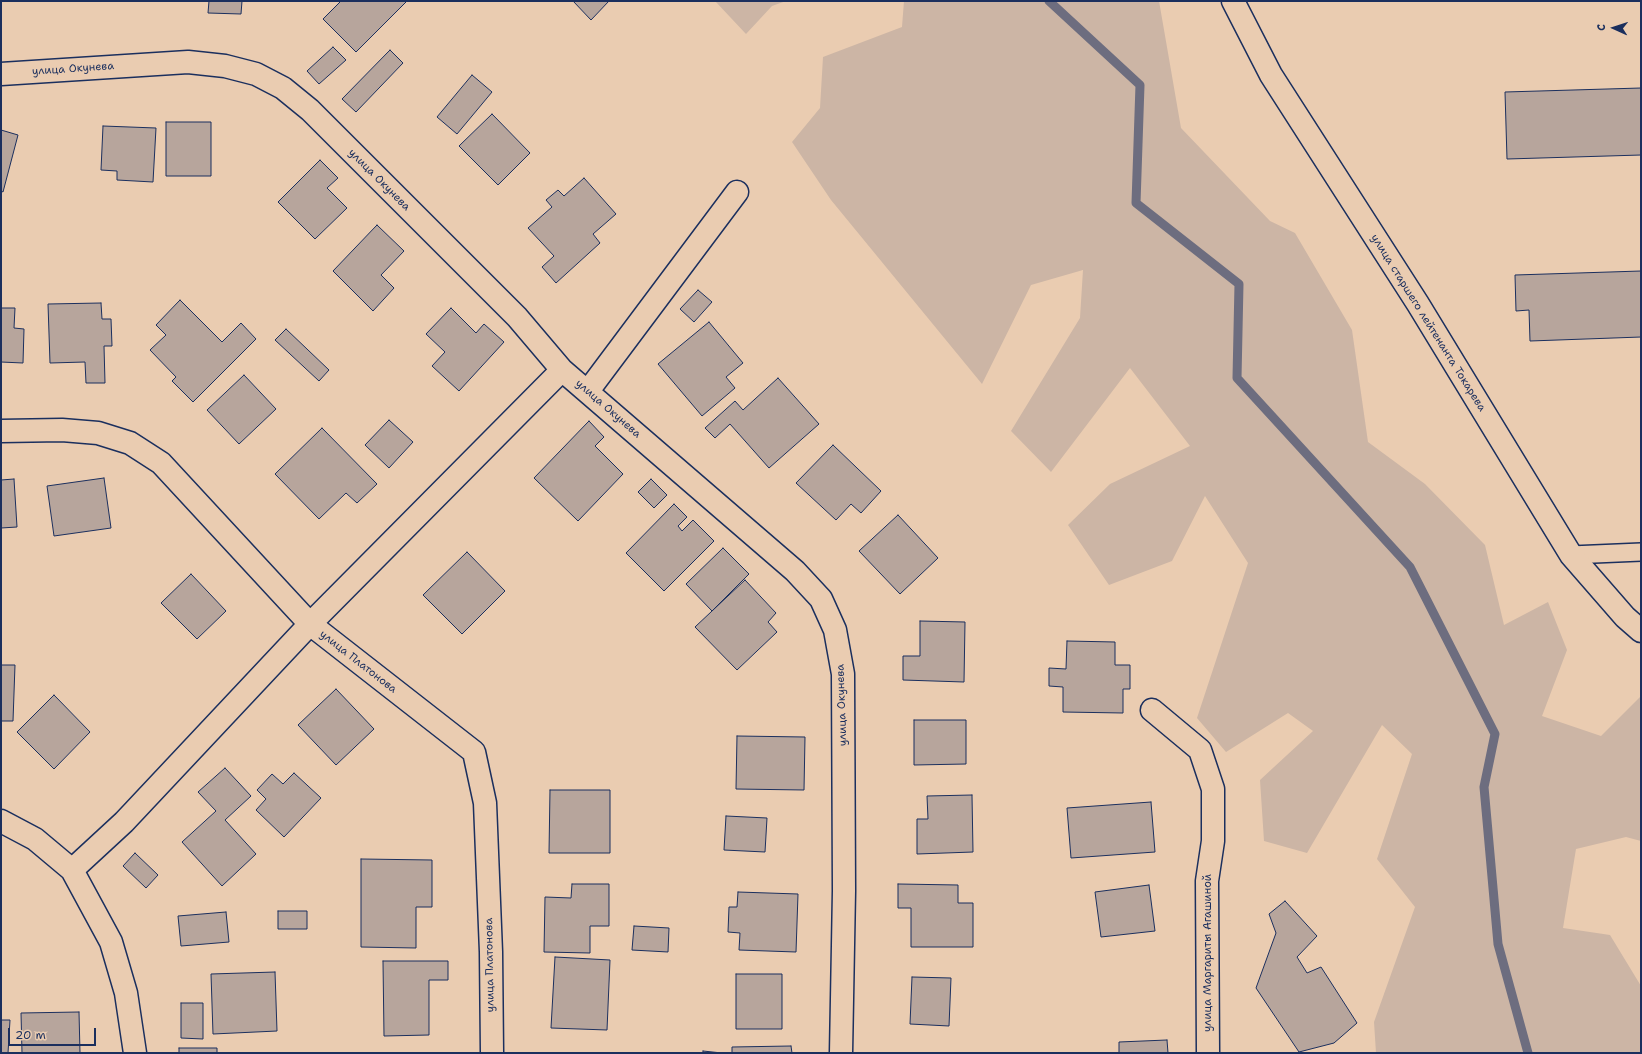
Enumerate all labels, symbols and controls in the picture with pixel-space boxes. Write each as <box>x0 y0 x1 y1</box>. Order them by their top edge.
north arrow <box>1594 8 1634 48</box>
text: С <box>1594 24 1609 31</box>
street label: улица Окунева <box>32 60 114 78</box>
street label: улица Окунева <box>345 146 413 214</box>
street label: улица старшего лейтенанта Токарева <box>1368 232 1488 414</box>
street label: улица Окунева <box>573 377 643 441</box>
street label: улица Платонова <box>317 628 399 696</box>
street label: улица Окунева <box>834 664 850 746</box>
street label: улица Маргариты Агашиной <box>1201 874 1215 1032</box>
street label: улица Платонова <box>483 918 497 1012</box>
scale bar <box>10 1020 98 1046</box>
text: 20 m <box>15 1027 46 1043</box>

